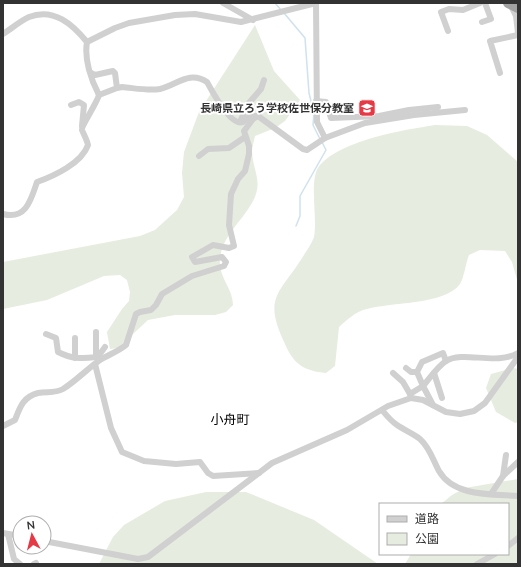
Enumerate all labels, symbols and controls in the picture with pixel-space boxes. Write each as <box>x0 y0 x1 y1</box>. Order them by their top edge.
school or university icon: 長崎県立ろう学校佐世保分教室 <box>357 98 377 118</box>
place label: 長崎県立ろう学校佐世保分教室 <box>200 101 354 116</box>
district label: 小舟町 <box>210 411 250 429</box>
legend <box>379 503 509 555</box>
text: 道路 <box>415 511 439 527</box>
north arrow <box>12 515 52 555</box>
text: N <box>26 518 36 534</box>
text: 公園 <box>415 531 439 547</box>

